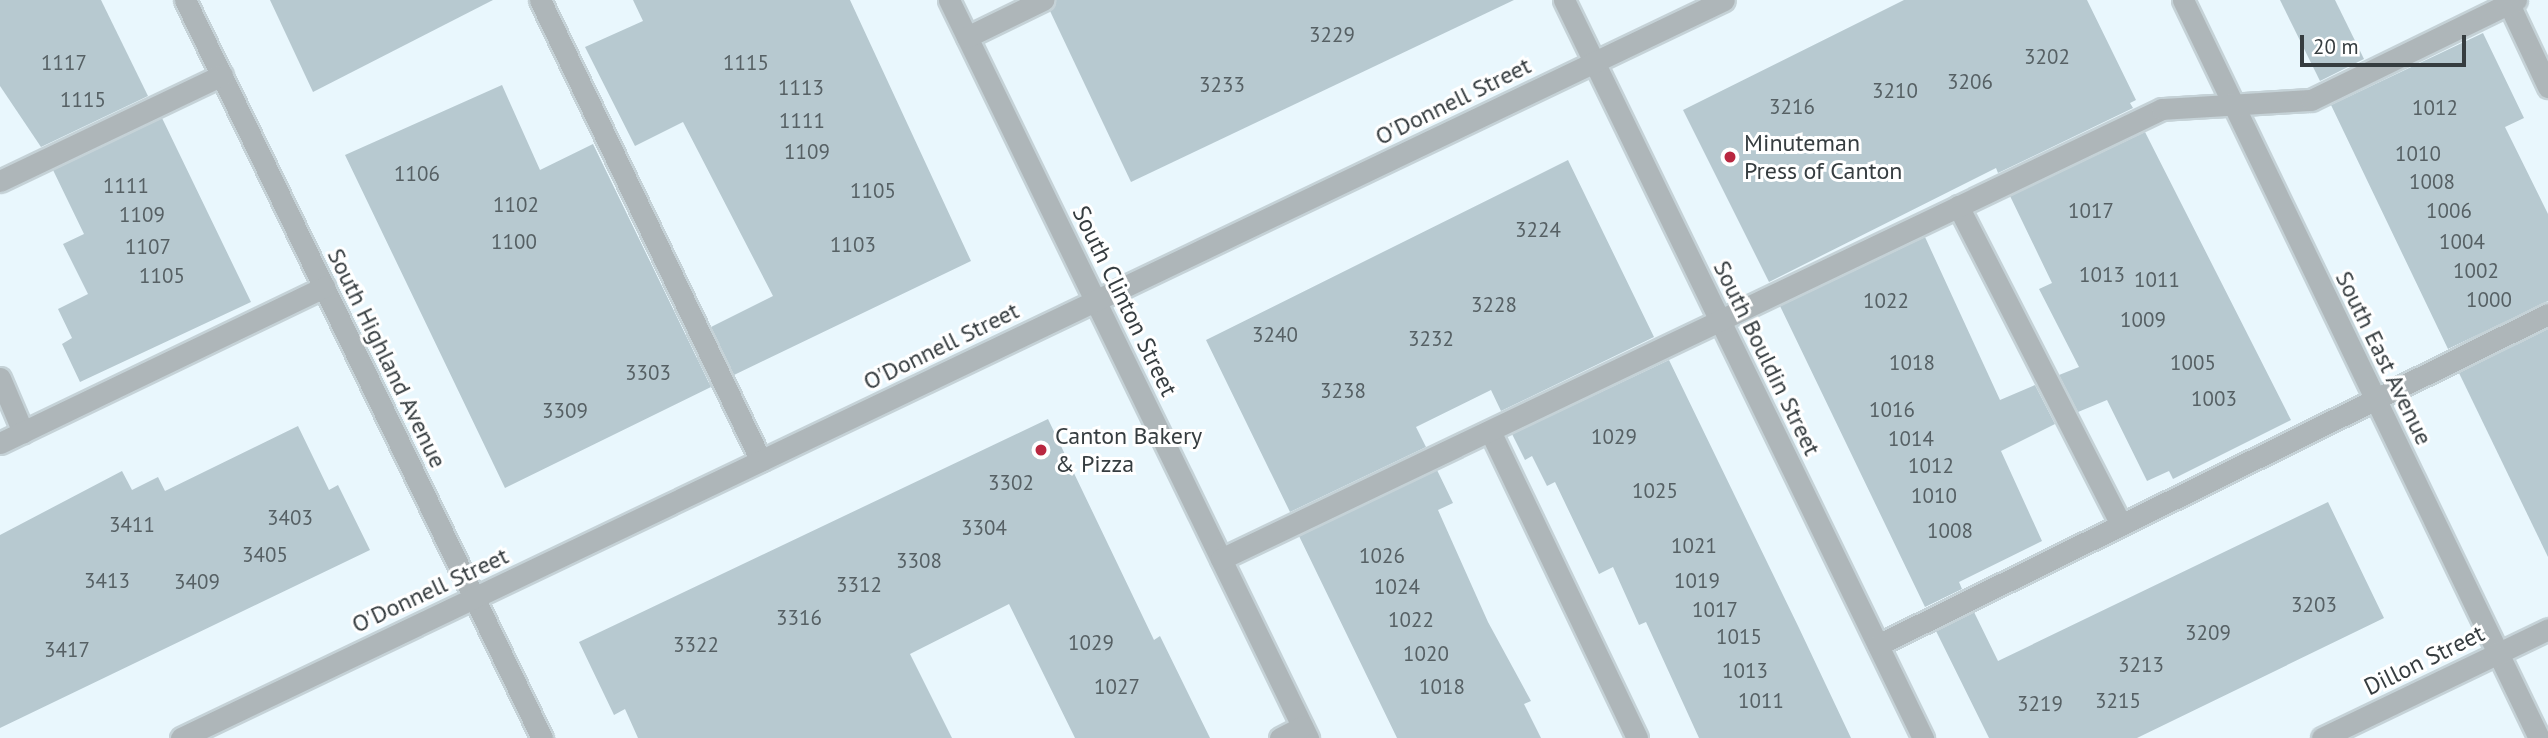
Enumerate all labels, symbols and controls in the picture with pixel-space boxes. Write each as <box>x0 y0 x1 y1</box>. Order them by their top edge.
scale bar <box>2303 21 2469 65</box>
house number: 3229 <box>1309 22 1355 48</box>
text: 20 m <box>2313 33 2359 60</box>
house number: 3202 <box>2024 44 2070 70</box>
house number: 1117 <box>41 50 87 76</box>
house number: 1115 <box>723 50 769 76</box>
street label: O'Donnell Street <box>1371 51 1535 151</box>
house number: 3206 <box>1947 69 1993 95</box>
house number: 3233 <box>1199 72 1245 98</box>
house number: 1113 <box>778 75 824 101</box>
house number: 3210 <box>1872 78 1918 104</box>
house number: 1115 <box>60 87 106 113</box>
house number: 3216 <box>1769 94 1815 120</box>
house number: 1012 <box>2412 95 2458 121</box>
house number: 1111 <box>779 108 825 134</box>
place label: Minuteman Press of Canton <box>1744 129 1902 185</box>
house number: 1109 <box>784 139 830 165</box>
house number: 1010 <box>2395 141 2441 167</box>
marker: Minuteman Press of Canton <box>1722 149 1738 165</box>
house number: 1106 <box>394 161 440 187</box>
house number: 1008 <box>2409 169 2455 195</box>
house number: 1111 <box>103 173 149 199</box>
house number: 1105 <box>850 178 896 204</box>
house number: 1102 <box>493 192 539 218</box>
house number: 1017 <box>2068 198 2114 224</box>
house number: 1006 <box>2426 198 2472 224</box>
street label: South Clinton Street <box>1066 201 1184 401</box>
house number: 1109 <box>119 202 165 228</box>
house number: 3224 <box>1515 217 1561 243</box>
house number: 1100 <box>491 229 537 255</box>
house number: 1004 <box>2439 229 2485 255</box>
house number: 1103 <box>830 232 876 258</box>
house number: 1107 <box>125 234 171 260</box>
street label: South Highland Avenue <box>321 243 453 473</box>
street label: South Bouldin Street <box>1707 256 1827 460</box>
house number: 1002 <box>2453 258 2499 284</box>
house number: 1013 <box>2079 262 2125 288</box>
house number: 1105 <box>139 263 185 289</box>
street label: South East Avenue <box>2329 266 2439 450</box>
house number: 1011 <box>2134 267 2180 293</box>
house number: 1000 <box>2466 287 2512 313</box>
house number: 1022 <box>1863 288 1909 314</box>
house number: 3228 <box>1471 292 1517 318</box>
street label: O'Donnell Street <box>859 296 1023 396</box>
house number: 1009 <box>2120 307 2166 333</box>
house number: 3240 <box>1252 322 1298 348</box>
house number: 3232 <box>1408 326 1454 352</box>
house number: 1018 <box>1889 350 1935 376</box>
house number: 1005 <box>2170 350 2216 376</box>
house number: 3303 <box>625 360 671 386</box>
house number: 3238 <box>1320 378 1366 404</box>
house number: 1003 <box>2191 386 2237 412</box>
house number: 1016 <box>1869 397 1915 423</box>
house number: 3309 <box>542 398 588 424</box>
place label: Canton Bakery & Pizza <box>1055 422 1202 478</box>
house number: 1029 <box>1591 424 1637 450</box>
house number: 1014 <box>1888 426 1934 452</box>
marker: Canton Bakery & Pizza <box>1033 442 1049 458</box>
house number: 1012 <box>1908 453 1954 479</box>
house number: 3302 <box>988 470 1034 496</box>
house number: 1025 <box>1632 478 1678 504</box>
house number: 1010 <box>1911 483 1957 509</box>
house number: 3403 <box>267 505 313 531</box>
house number: 3411 <box>109 512 155 538</box>
house number: 3304 <box>961 515 1007 541</box>
house number: 1008 <box>1927 518 1973 544</box>
house number: 1021 <box>1671 533 1717 559</box>
street label: O'Donnell Street <box>347 541 513 639</box>
house number: 3405 <box>242 542 288 568</box>
house number: 1026 <box>1359 543 1405 569</box>
house number: 3308 <box>896 548 942 574</box>
house number: 3413 <box>84 568 130 594</box>
house number: 1019 <box>1674 568 1720 594</box>
house number: 3409 <box>174 569 220 595</box>
house number: 3312 <box>836 572 882 598</box>
house number: 1024 <box>1374 574 1420 600</box>
house number: 3203 <box>2291 592 2337 618</box>
house number: 1017 <box>1692 597 1738 623</box>
house number: 3316 <box>776 605 822 631</box>
house number: 1022 <box>1388 607 1434 633</box>
street label: Dillon Street <box>2359 619 2489 701</box>
house number: 3209 <box>2185 620 2231 646</box>
house number: 1015 <box>1716 624 1762 650</box>
house number: 1029 <box>1068 630 1114 656</box>
house number: 3322 <box>673 632 719 658</box>
house number: 3417 <box>44 637 90 663</box>
house number: 1020 <box>1403 641 1449 667</box>
house number: 3213 <box>2118 652 2164 678</box>
house number: 1013 <box>1722 658 1768 684</box>
house number: 1027 <box>1094 674 1140 700</box>
house number: 1018 <box>1419 674 1465 700</box>
house number: 1011 <box>1738 688 1784 714</box>
house number: 3215 <box>2095 688 2141 714</box>
house number: 3219 <box>2017 691 2063 717</box>

